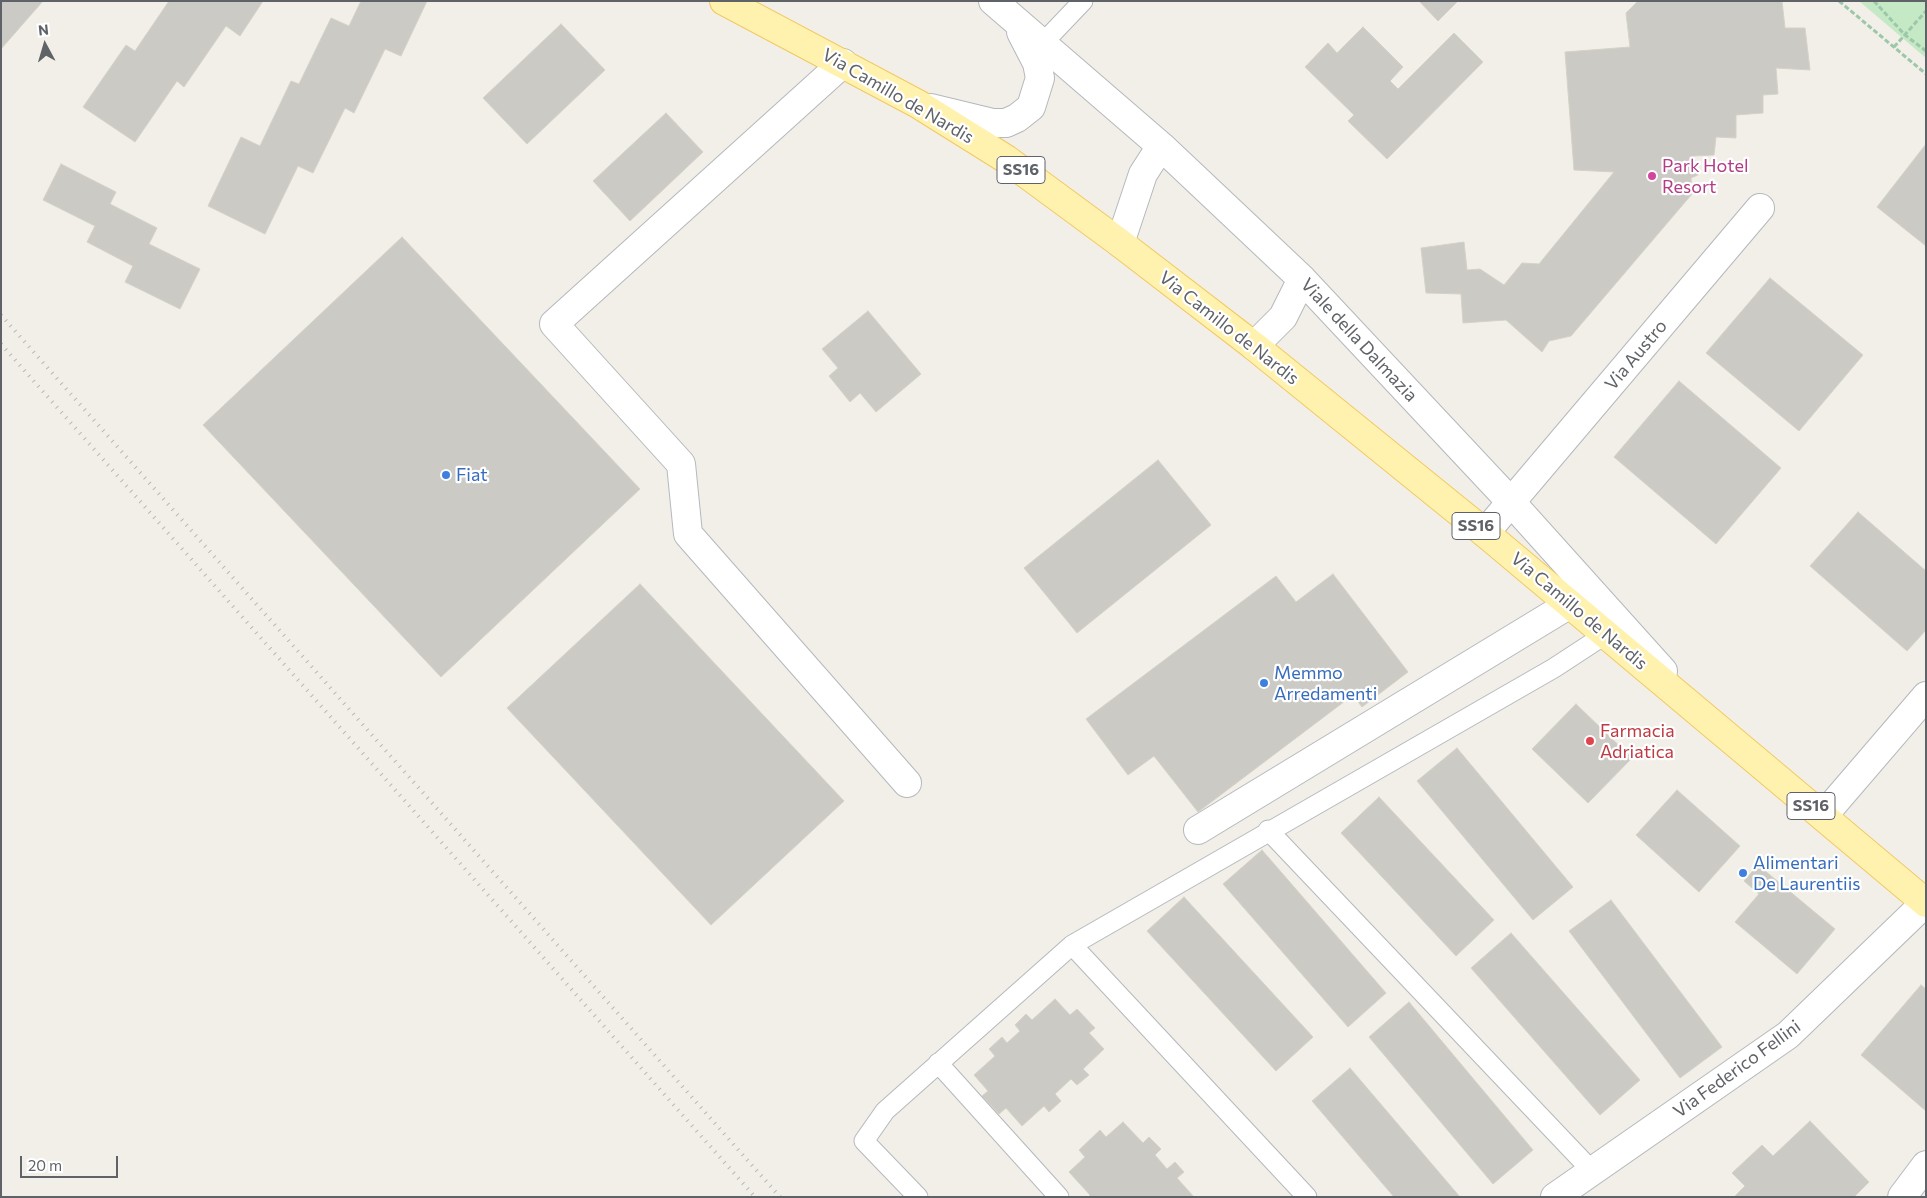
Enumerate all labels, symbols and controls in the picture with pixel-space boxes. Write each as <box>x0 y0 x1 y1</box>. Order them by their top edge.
north arrow <box>20 20 70 70</box>
text: N <box>37 21 49 39</box>
street label: Via Camillo de Nardis <box>818 44 978 148</box>
place label: Park Hotel Resort <box>1662 155 1749 198</box>
road number: SS16 <box>997 156 1045 184</box>
marker: Park Hotel Resort <box>1646 170 1658 182</box>
street label: Via Camillo de Nardis <box>1155 267 1303 389</box>
street label: Viale della Dalmazia <box>1296 274 1422 406</box>
street label: Via Austro <box>1600 315 1672 395</box>
place label: Fiat <box>456 464 488 486</box>
marker: Fiat <box>440 469 452 481</box>
road number: SS16 <box>1452 512 1500 540</box>
street label: Via Camillo de Nardis <box>1506 548 1652 674</box>
place label: Memmo Arredamenti <box>1274 662 1377 704</box>
marker: Memmo Arredamenti <box>1258 677 1270 689</box>
place label: Farmacia Adriatica <box>1600 720 1675 762</box>
marker: Farmacia Adriatica <box>1584 735 1596 747</box>
road number: SS16 <box>1787 792 1835 819</box>
place label: Alimentari De Laurentiis <box>1753 852 1860 894</box>
marker: Alimentari De Laurentiis <box>1737 867 1749 879</box>
street label: Via Federico Fellini <box>1669 1016 1805 1122</box>
scale bar <box>22 1146 120 1178</box>
text: 20 m <box>28 1156 62 1174</box>

